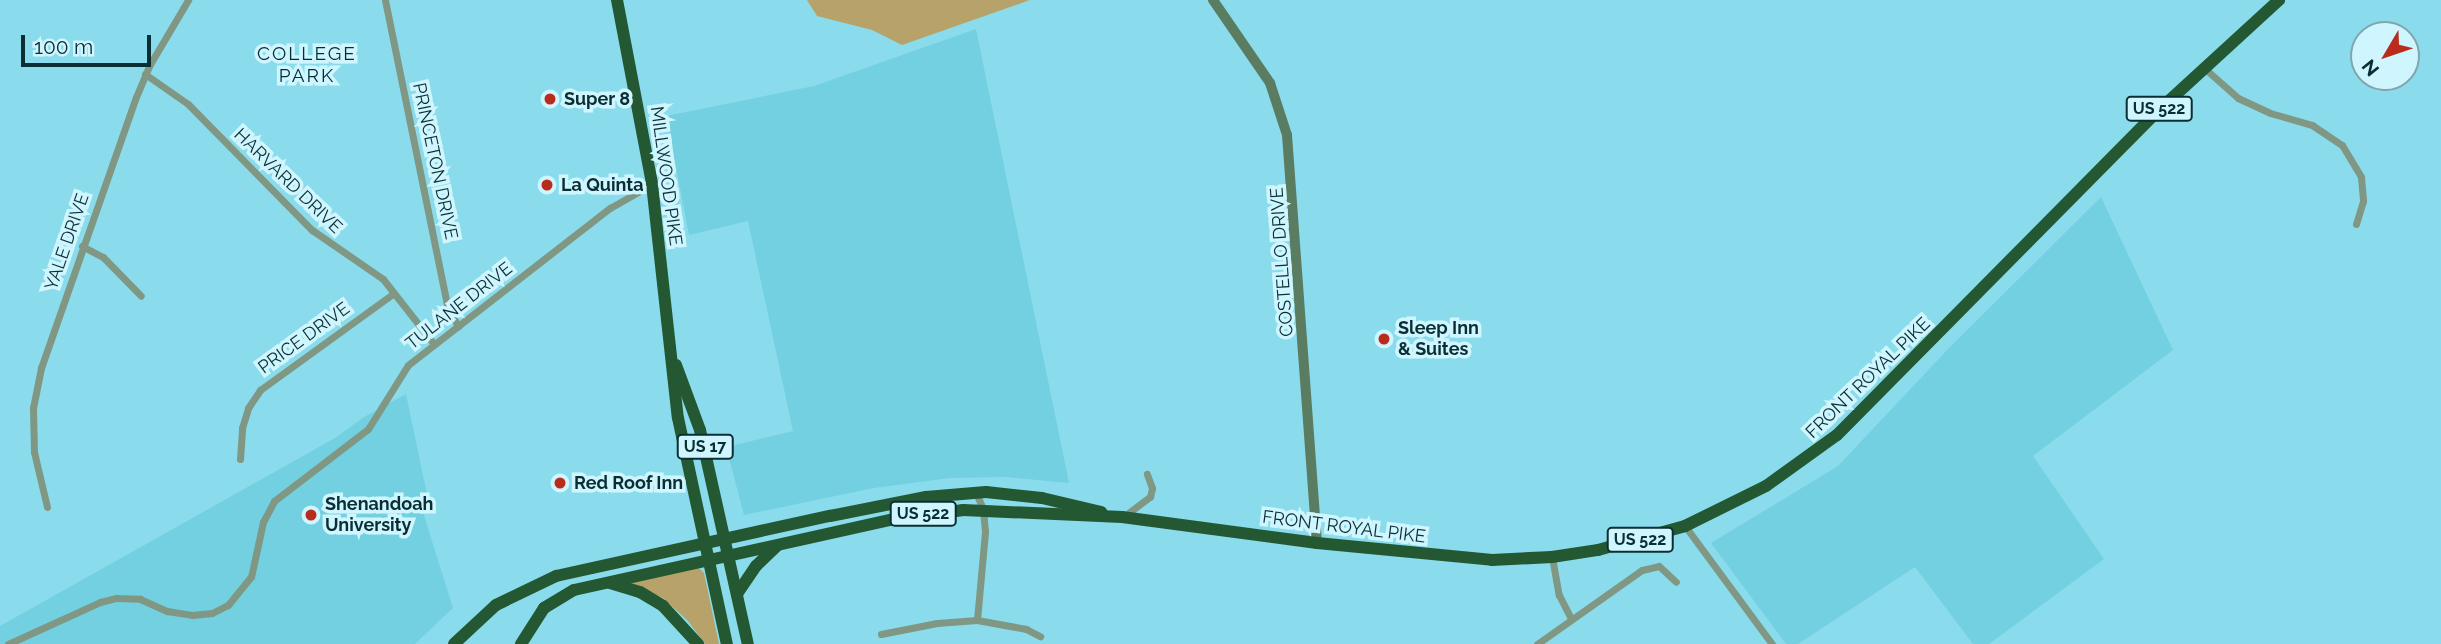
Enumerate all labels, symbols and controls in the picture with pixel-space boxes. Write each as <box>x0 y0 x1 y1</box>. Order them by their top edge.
scale bar <box>24 21 154 65</box>
north arrow <box>2350 21 2420 91</box>
text: 100 m <box>34 34 93 59</box>
district label: COLLEGE PARK <box>258 43 356 87</box>
text: N <box>2357 55 2383 81</box>
street label: PRINCETON DRIVE <box>408 81 462 241</box>
place label: Super 8 <box>564 88 630 110</box>
marker: Super 8 <box>542 91 558 107</box>
road number: US 522 <box>2124 96 2194 122</box>
street label: MILLWOOD PIKE <box>646 105 686 247</box>
street label: HARVARD DRIVE <box>230 124 346 238</box>
place label: La Quinta <box>561 174 644 196</box>
marker: La Quinta <box>539 177 555 193</box>
street label: COSTELLO DRIVE <box>1266 187 1298 337</box>
street label: YALE DRIVE <box>40 191 94 293</box>
street label: TULANE DRIVE <box>402 258 516 354</box>
street label: PRICE DRIVE <box>254 298 354 378</box>
street label: FRONT ROYAL PIKE <box>1801 313 1935 443</box>
place label: Sleep Inn & Suites <box>1398 318 1479 360</box>
marker: Sleep Inn & Suites <box>1376 331 1392 347</box>
road number: US 17 <box>675 434 735 460</box>
place label: Red Roof Inn <box>574 472 684 494</box>
marker: Red Roof Inn <box>552 475 568 491</box>
place label: Shenandoah University <box>325 494 433 536</box>
road number: US 522 <box>888 502 958 526</box>
street label: FRONT ROYAL PIKE <box>1261 506 1427 548</box>
marker: Shenandoah University <box>303 507 319 523</box>
road number: US 522 <box>1605 527 1675 552</box>

